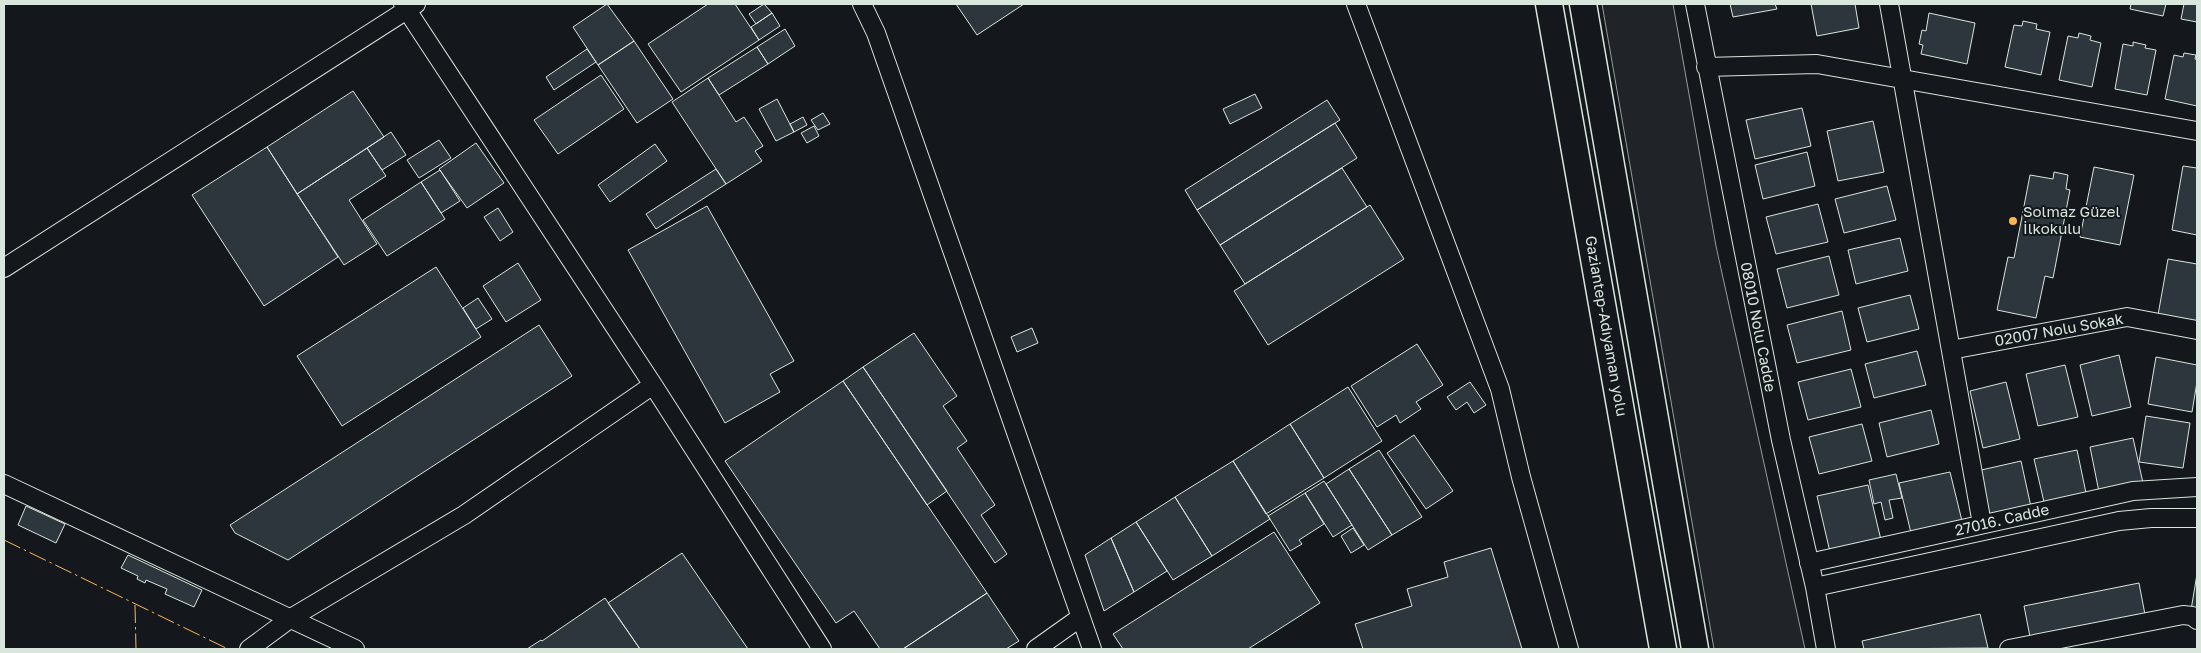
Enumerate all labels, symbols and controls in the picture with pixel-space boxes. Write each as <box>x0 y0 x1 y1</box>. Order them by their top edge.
place label: Solmaz Güzel İlkokulu <box>2023 202 2121 237</box>
marker: Solmaz Güzel İlkokulu <box>2007 215 2019 227</box>
street label: Gaziantep-Adıyaman yolu <box>1582 234 1632 418</box>
street label: 08010 Nolu Cadde <box>1738 260 1780 394</box>
street label: 02007 Nolu Sokak <box>1993 309 2125 349</box>
street label: 27016. Cadde <box>1953 499 2051 539</box>

